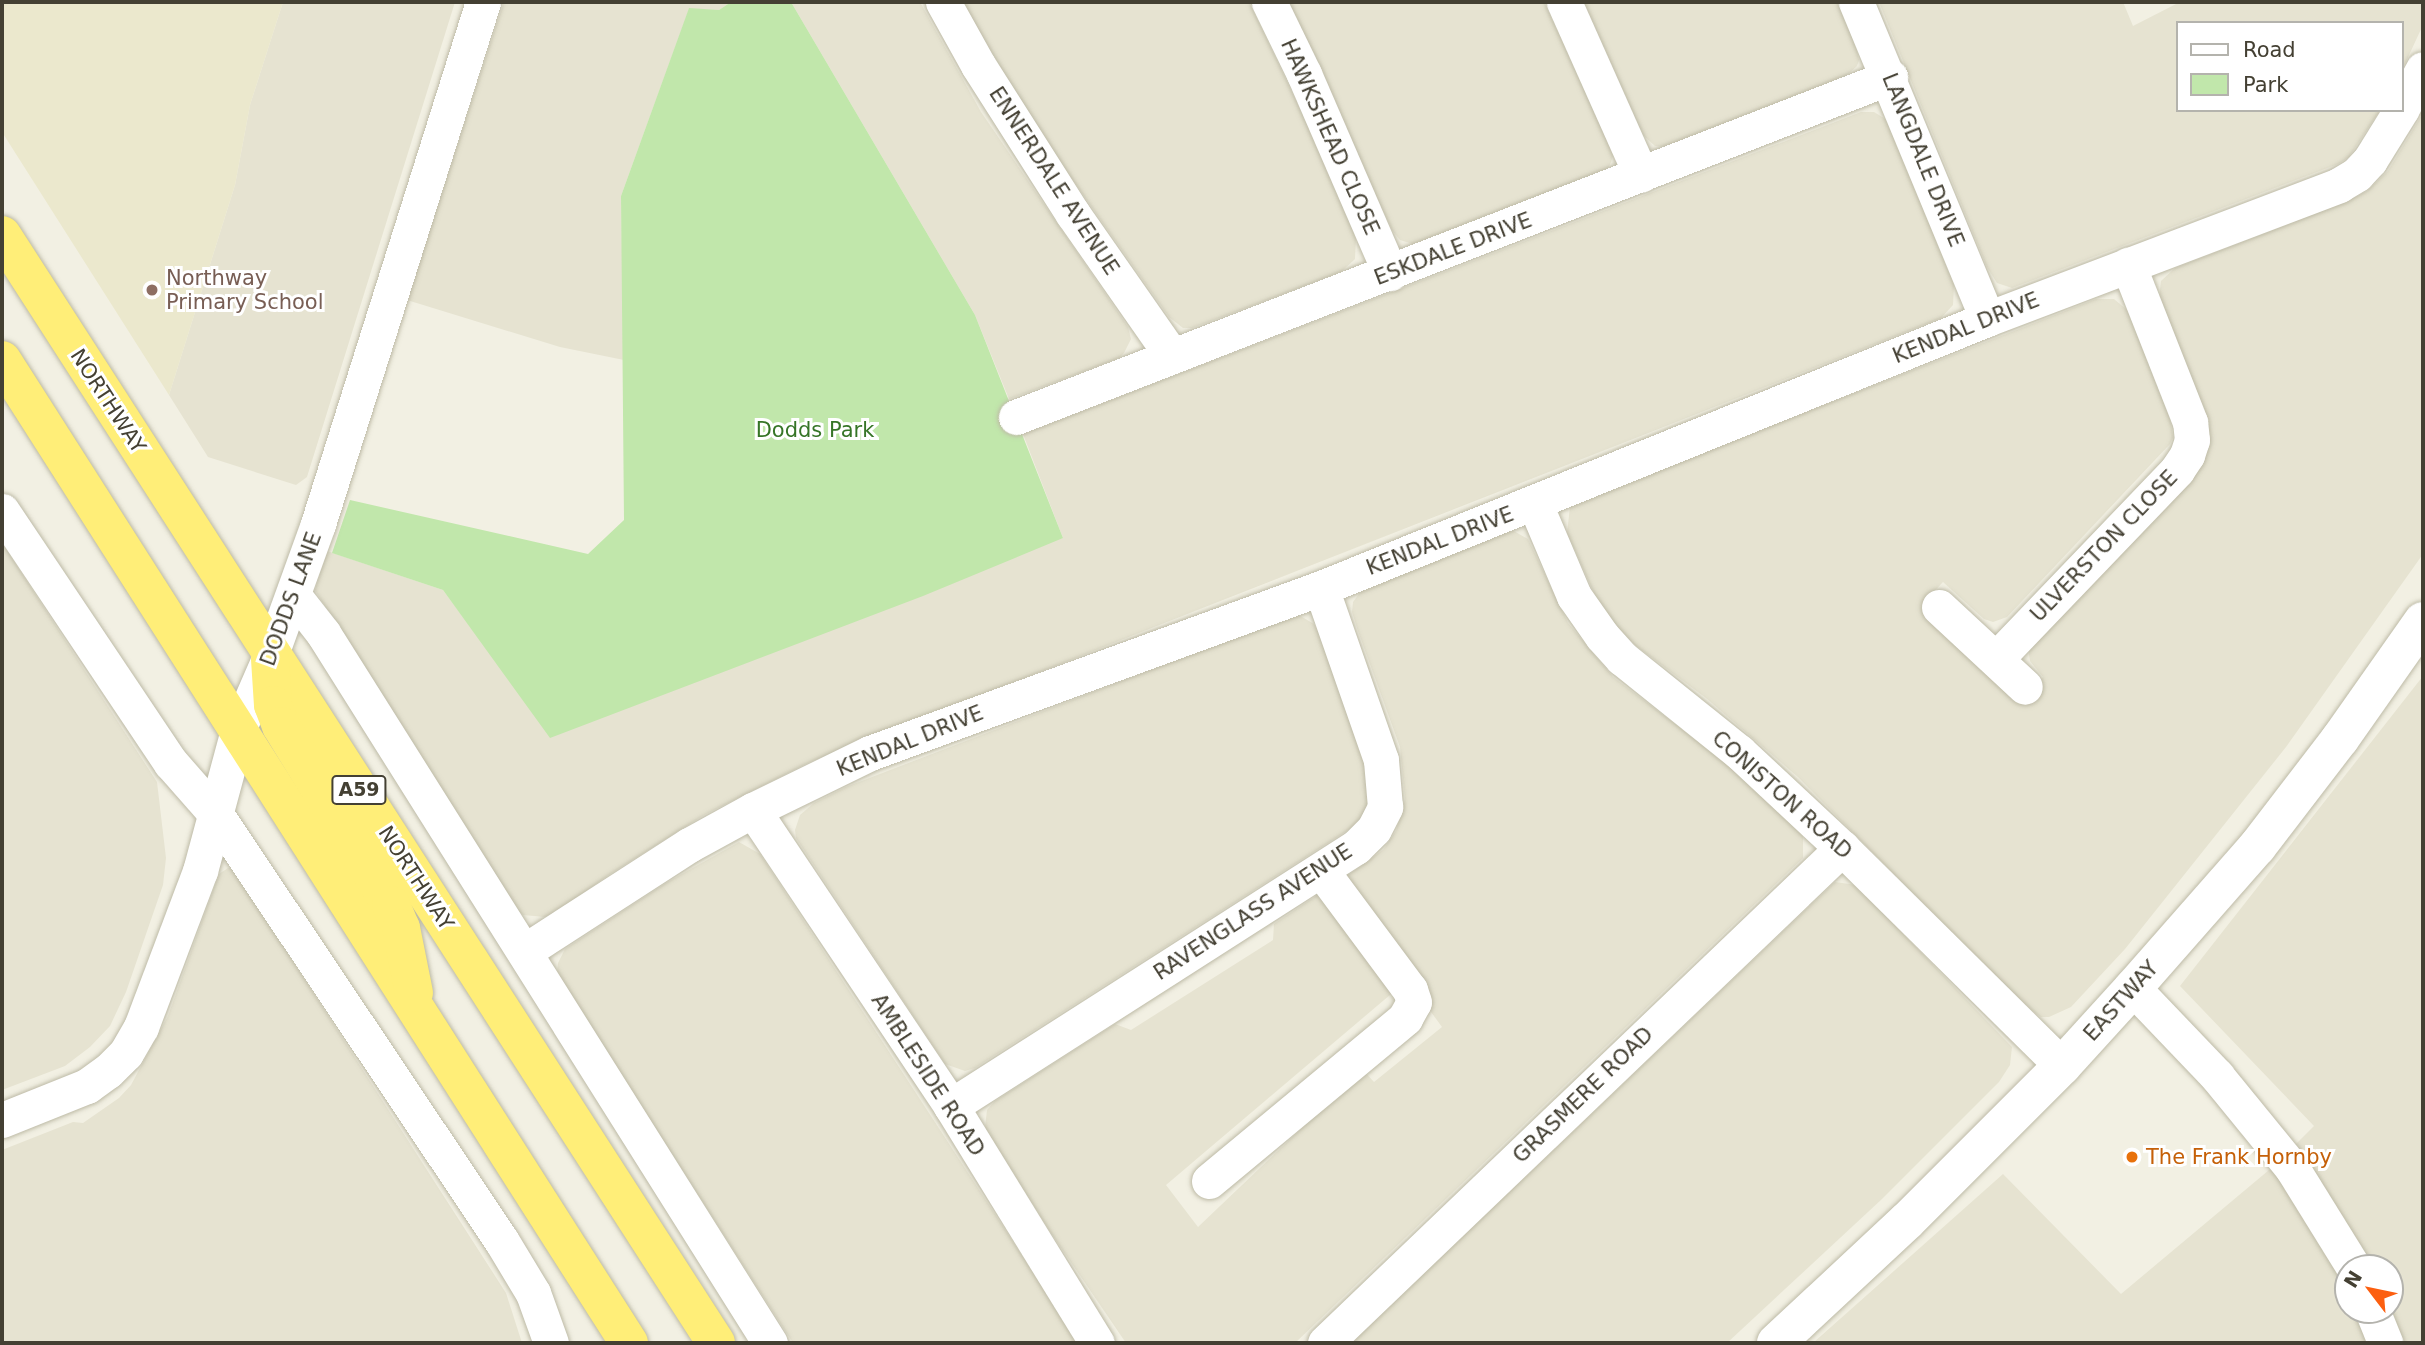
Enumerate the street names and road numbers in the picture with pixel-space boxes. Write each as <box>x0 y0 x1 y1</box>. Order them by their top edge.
street label: HAWKSHEAD CLOSE <box>1275 35 1385 239</box>
street label: LANGDALE DRIVE <box>1877 70 1969 250</box>
street label: ENNERDALE AVENUE <box>984 82 1124 280</box>
street label: ESKDALE DRIVE <box>1371 207 1535 291</box>
street label: KENDAL DRIVE <box>1889 287 2043 369</box>
street label: NORTHWAY <box>65 344 151 458</box>
street label: ULVERSTON CLOSE <box>2025 465 2183 627</box>
street label: KENDAL DRIVE <box>1363 501 1517 581</box>
street label: DODDS LANE <box>255 529 327 669</box>
street label: KENDAL DRIVE <box>833 700 987 782</box>
street label: CONISTON ROAD <box>1707 726 1857 864</box>
road number: A59 <box>331 775 387 806</box>
street label: NORTHWAY <box>373 821 459 935</box>
street label: RAVENGLASS AVENUE <box>1149 838 1357 986</box>
street label: EASTWAY <box>2079 956 2163 1046</box>
street label: AMBLESIDE ROAD <box>866 989 990 1161</box>
street label: GRASMERE ROAD <box>1508 1022 1658 1168</box>

